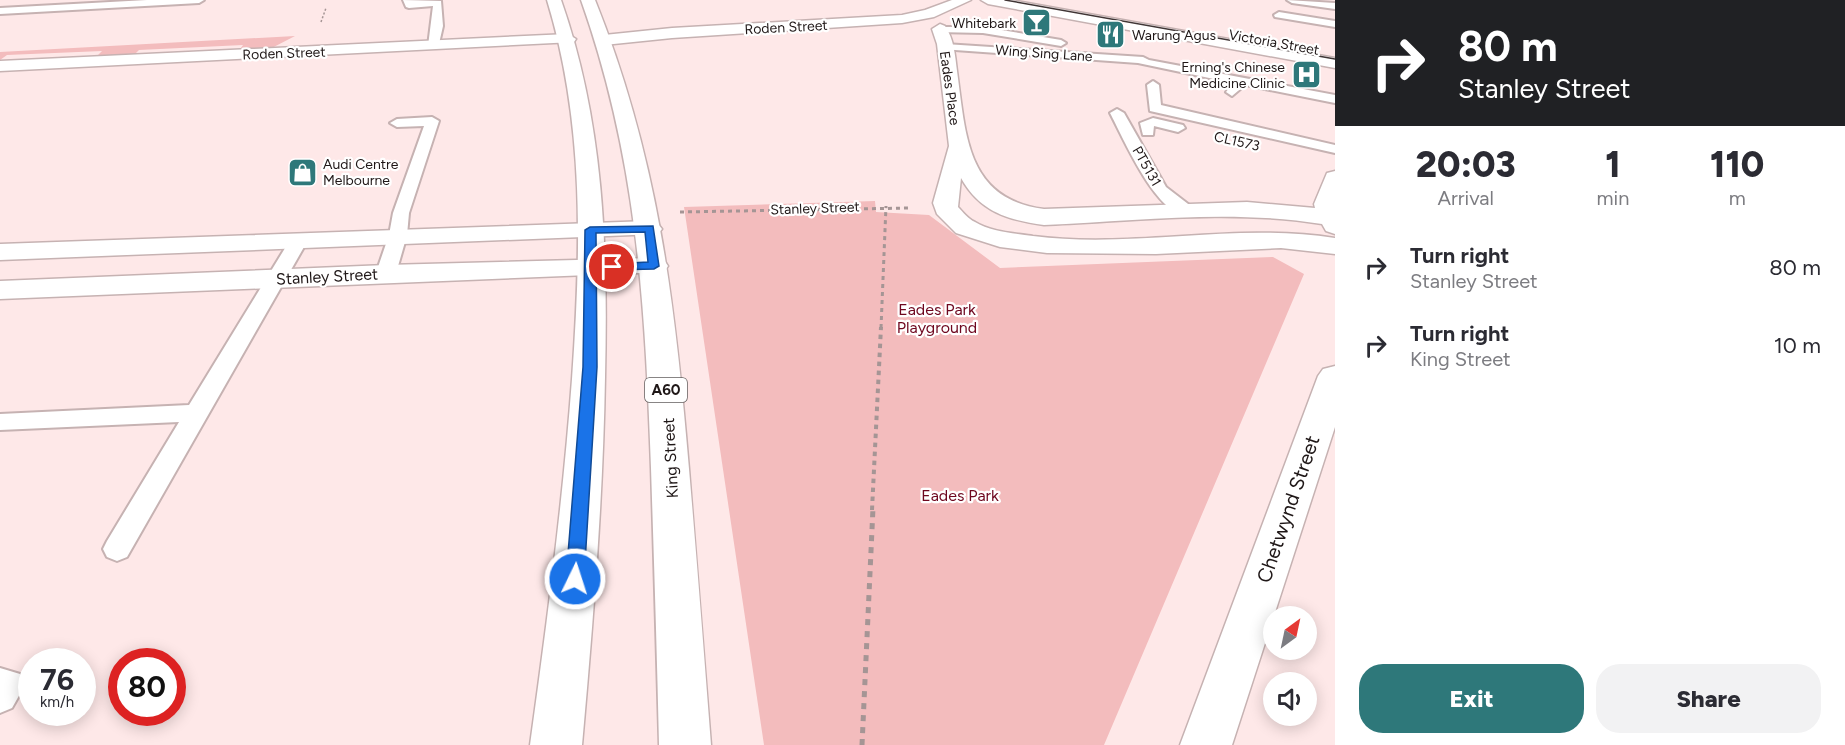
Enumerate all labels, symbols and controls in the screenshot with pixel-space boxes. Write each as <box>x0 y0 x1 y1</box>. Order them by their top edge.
bar icon: Whitebark <box>1021 7 1053 39</box>
place label: Whitebark <box>952 15 1016 32</box>
street label: Roden Street <box>744 17 828 38</box>
restaurant icon: Warung Agus <box>1095 19 1127 51</box>
text: 80 m <box>1458 21 1558 72</box>
icon: right <box>1359 24 1437 102</box>
street label: Victoria Street <box>1227 26 1321 59</box>
place label: Warung Agus <box>1132 27 1216 44</box>
street label: Wing Sing Lane <box>995 42 1093 65</box>
street label: Roden Street <box>242 44 326 63</box>
street label: Eades Place <box>936 50 963 127</box>
place label: Erning's Chinese Medicine Clinic <box>1181 59 1285 92</box>
hospital icon: Erning's Chinese Medicine Clinic <box>1290 59 1322 91</box>
text: Stanley Street <box>1458 72 1630 105</box>
street label: CL1573 <box>1212 128 1261 155</box>
street label: PT5131 <box>1128 143 1165 189</box>
text: 20:03 <box>1416 143 1516 186</box>
text: 1 <box>1605 143 1621 186</box>
text: 110 <box>1710 143 1764 186</box>
shop icon: Audi Centre Melbourne <box>286 156 318 188</box>
place label: Audi Centre Melbourne <box>323 156 399 189</box>
text: Arrival <box>1438 186 1494 210</box>
text: min <box>1596 186 1629 210</box>
text: m <box>1729 186 1746 210</box>
street label: Stanley Street <box>770 198 860 219</box>
pin <box>586 241 637 292</box>
text: Turn right <box>1410 242 1509 269</box>
icon: arrive <box>595 250 628 283</box>
icon: right <box>1359 251 1392 284</box>
text: 80 m <box>1769 254 1821 281</box>
street label: Stanley Street <box>276 264 379 289</box>
text: Stanley Street <box>1410 269 1538 293</box>
park label: Eades Park Playground <box>897 300 977 337</box>
text: Turn right <box>1410 320 1509 347</box>
icon: right <box>1359 329 1392 362</box>
text: 10 m <box>1774 332 1821 359</box>
text: King Street <box>1410 347 1511 371</box>
road number: A60 <box>645 378 687 402</box>
street label: King Street <box>659 417 682 499</box>
street label: Chetwynd Street <box>1252 432 1324 586</box>
park label: Eades Park <box>921 486 999 505</box>
position arrow <box>543 547 607 611</box>
north arrow <box>1263 606 1317 660</box>
map controls <box>1263 606 1317 726</box>
speed limit sign: 80 <box>108 648 186 726</box>
text: 76 <box>40 661 74 698</box>
button: Exit <box>1359 664 1584 733</box>
button: Share <box>1596 664 1821 733</box>
button: sound <box>1263 672 1317 726</box>
text: km/h <box>40 693 74 711</box>

